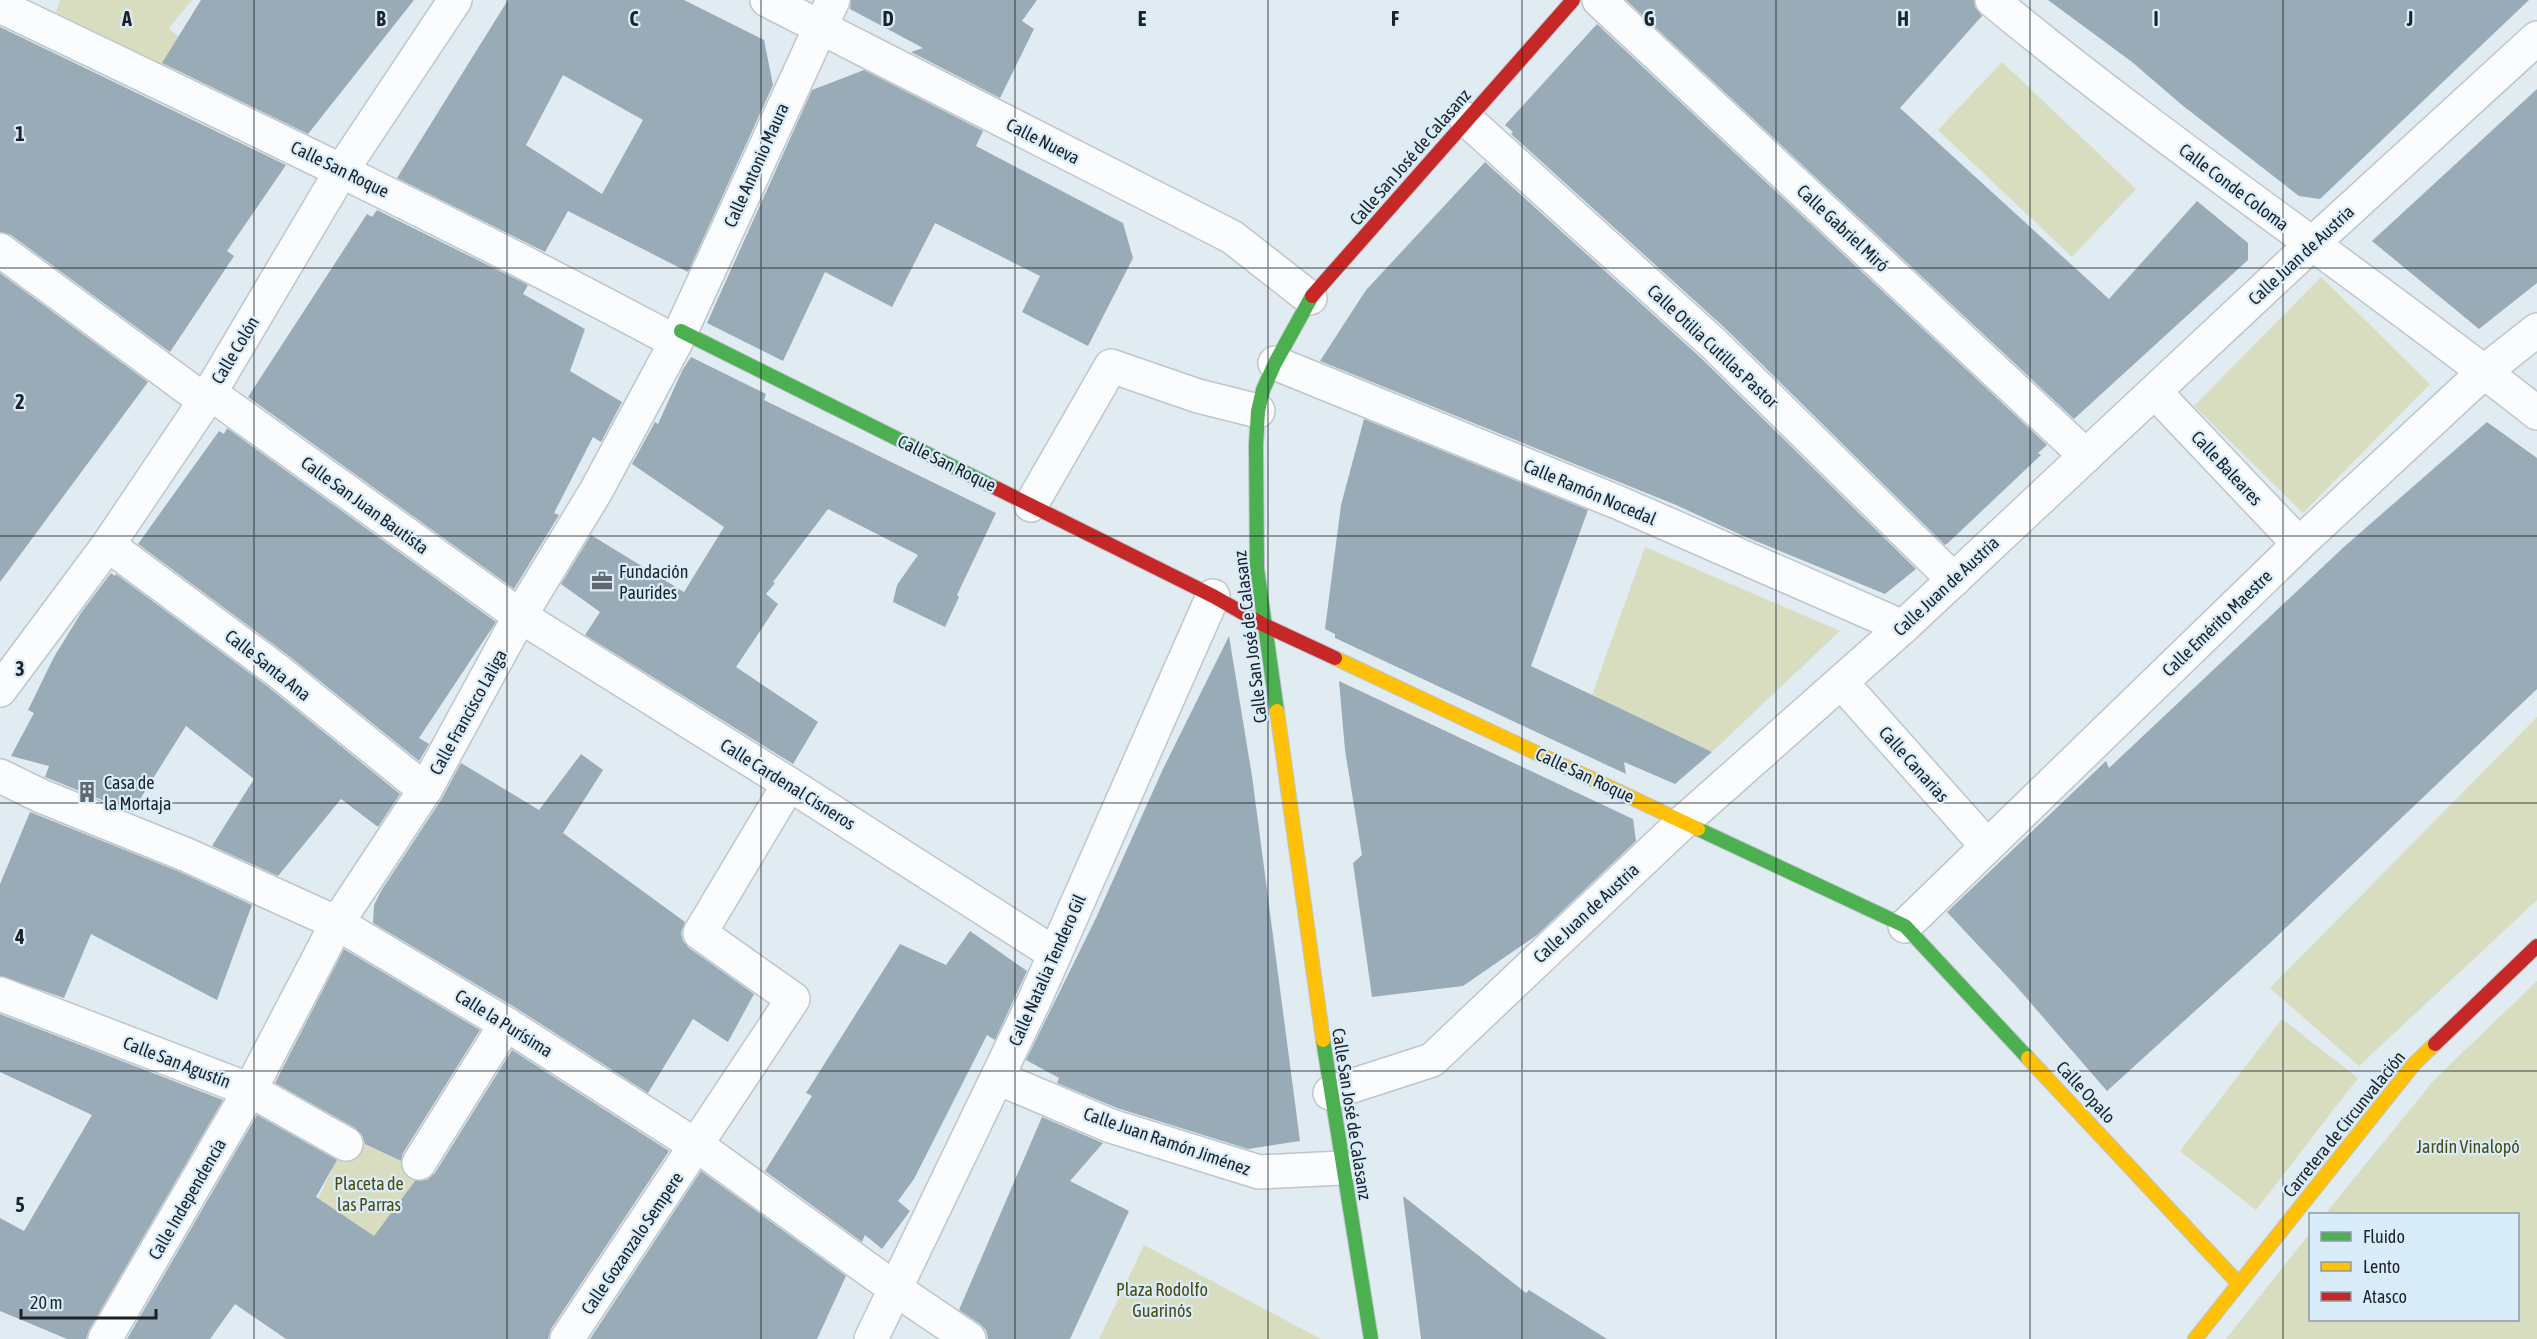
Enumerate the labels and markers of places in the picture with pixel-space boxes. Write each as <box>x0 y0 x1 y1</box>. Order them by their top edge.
place label: Fundación Paurides <box>619 561 688 603</box>
office icon: Fundación Paurides <box>590 569 614 593</box>
place label: Casa de la Mortaja <box>104 772 171 814</box>
building icon: Casa de la Mortaja <box>75 780 99 804</box>

